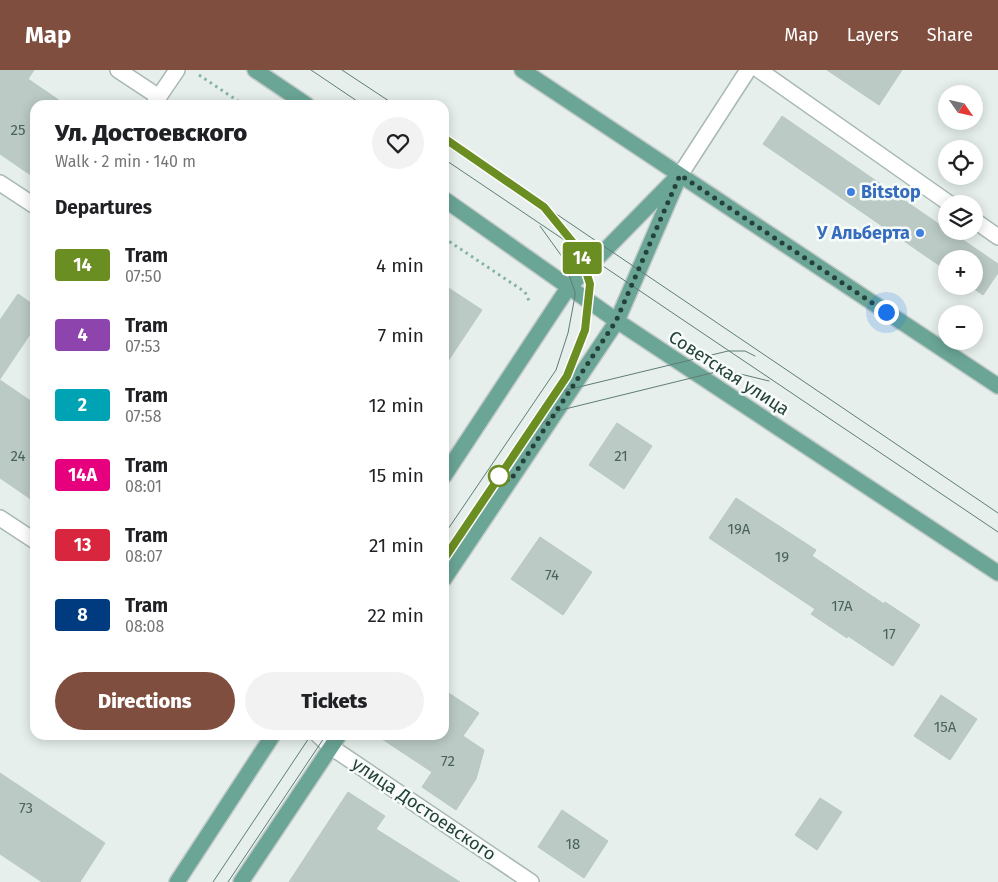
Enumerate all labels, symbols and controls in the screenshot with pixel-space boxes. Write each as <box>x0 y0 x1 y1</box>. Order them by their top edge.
text: Map <box>25 21 71 49</box>
text: Map <box>784 24 819 46</box>
text: Layers <box>847 24 899 46</box>
text: Share <box>927 24 973 46</box>
north arrow <box>938 85 982 130</box>
map controls <box>938 85 983 350</box>
button: heart <box>372 117 424 169</box>
text: Ул. Достоевского <box>55 119 247 147</box>
house number: 25 <box>11 121 25 139</box>
button: locate <box>938 140 983 185</box>
text: Walk · 2 min · 140 m <box>55 152 196 171</box>
place label: Bitstop <box>861 181 921 203</box>
marker: Bitstop <box>845 186 857 198</box>
button: layers <box>938 195 983 240</box>
text: Departures <box>55 196 152 219</box>
place label: У Альберта <box>816 222 910 244</box>
marker: У Альберта <box>914 227 926 239</box>
line badge: 14 <box>560 242 604 274</box>
text: Tram <box>125 244 168 267</box>
text: 14 <box>573 247 591 269</box>
button: + <box>938 250 983 295</box>
text: 14 <box>73 254 92 276</box>
text: 4 min <box>376 254 424 277</box>
text: 07:50 <box>125 267 162 286</box>
your location <box>874 300 899 325</box>
button: − <box>938 305 983 350</box>
text: Tram <box>125 314 168 337</box>
text: 4 <box>77 324 88 346</box>
text: 7 min <box>378 324 424 347</box>
street label: Советская улица <box>664 326 794 420</box>
text: 07:53 <box>125 337 161 356</box>
text: Tram <box>125 384 168 407</box>
text: 2 <box>78 394 87 416</box>
text: 12 min <box>369 394 424 417</box>
text: 07:58 <box>125 407 161 426</box>
house number: 24 <box>10 447 26 465</box>
house number: 21 <box>614 447 628 465</box>
text: Tram <box>125 454 168 477</box>
text: 14А <box>68 464 97 486</box>
text: 15 min <box>368 464 424 487</box>
unlabelled marker <box>488 465 510 487</box>
text: 08:01 <box>125 477 162 496</box>
house number: 19А <box>728 520 751 538</box>
text: Tram <box>125 524 168 547</box>
text: 13 <box>74 534 91 556</box>
text: 21 min <box>369 534 424 557</box>
text: 08:07 <box>125 547 162 566</box>
house number: 19 <box>775 548 789 566</box>
house number: 74 <box>545 566 559 584</box>
text: Tram <box>125 594 168 617</box>
house number: 17А <box>831 597 853 615</box>
text: 8 <box>77 604 88 626</box>
text: 22 min <box>367 604 424 627</box>
text: 08:08 <box>125 617 164 636</box>
house number: 17 <box>882 625 896 643</box>
button: Directions <box>55 672 235 730</box>
button: Tickets <box>245 672 424 730</box>
house number: 15А <box>934 718 957 736</box>
house number: 72 <box>441 752 455 770</box>
street label: улица Достоевского <box>348 753 500 865</box>
house number: 73 <box>19 799 33 817</box>
house number: 18 <box>566 835 580 853</box>

